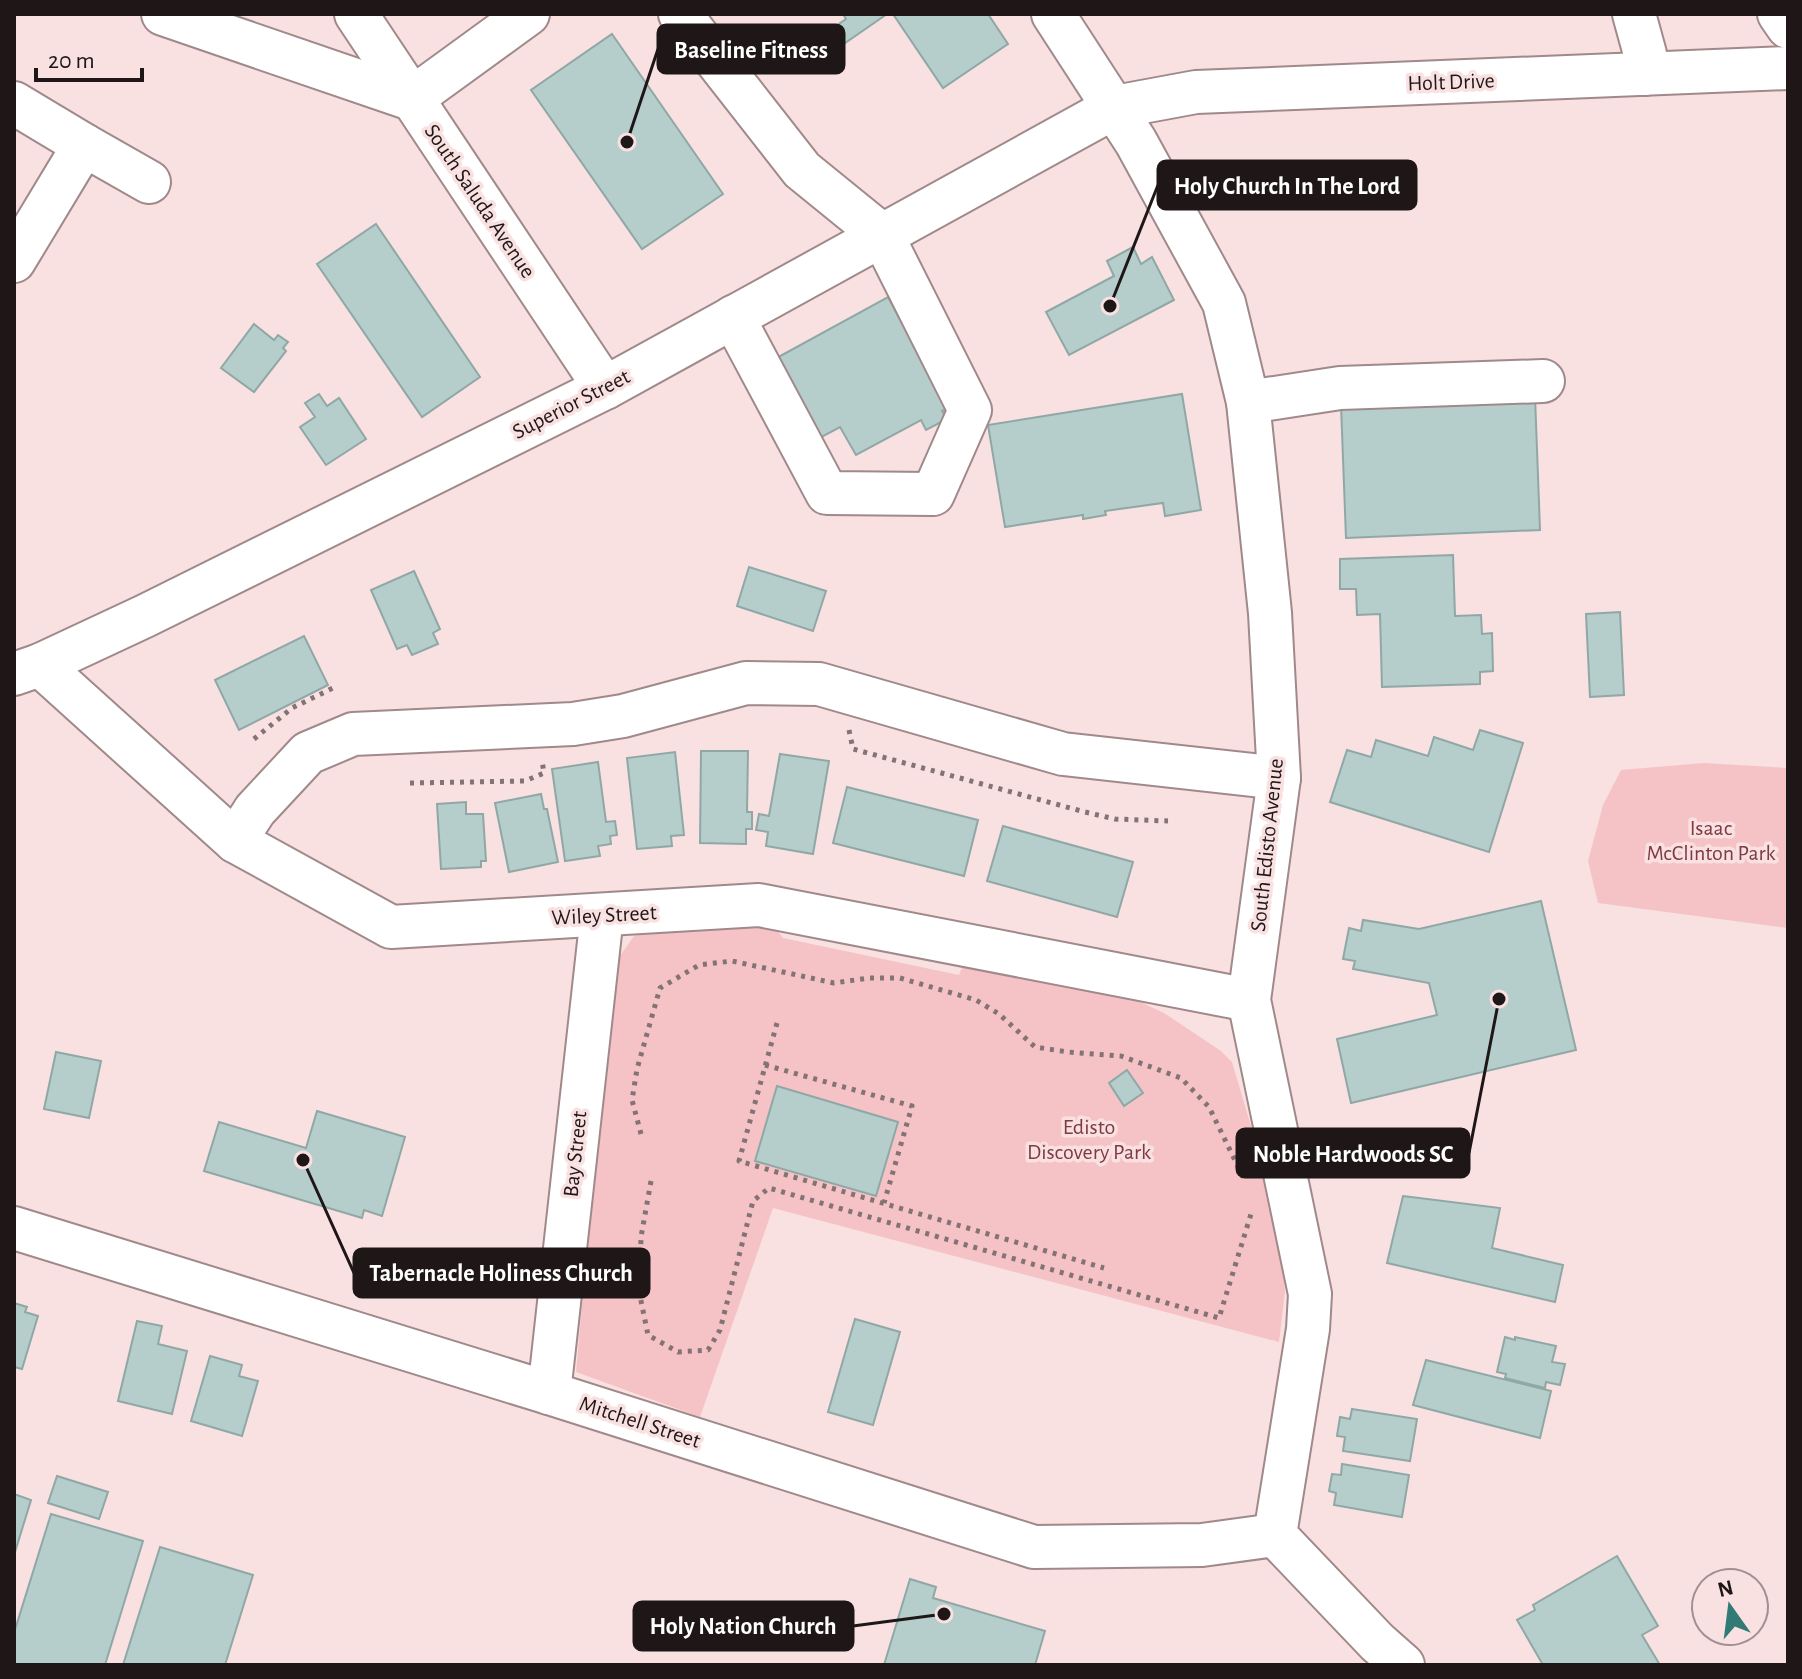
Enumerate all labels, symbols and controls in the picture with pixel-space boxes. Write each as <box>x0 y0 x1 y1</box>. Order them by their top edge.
callout: Baseline Fitness <box>658 25 844 73</box>
scale bar <box>36 32 142 82</box>
text: Baseline Fitness <box>674 39 828 63</box>
text: 20 m <box>48 49 95 73</box>
street label: Holt Drive <box>1407 69 1495 95</box>
street label: South Saluda Avenue <box>421 120 539 282</box>
callout: Holy Church In The Lord <box>1158 161 1416 209</box>
text: Holy Church In The Lord <box>1174 175 1401 199</box>
street label: Superior Street <box>509 365 633 443</box>
street label: South Edisto Avenue <box>1247 757 1287 933</box>
park label: Isaac McClinton Park <box>1646 817 1776 864</box>
street label: Wiley Street <box>551 901 657 929</box>
street label: Bay Street <box>560 1110 590 1198</box>
park label: Edisto Discovery Park <box>1027 1116 1151 1163</box>
callout: Noble Hardwoods SC <box>1237 1129 1469 1177</box>
text: Noble Hardwoods SC <box>1253 1143 1454 1167</box>
callout: Tabernacle Holiness Church <box>354 1249 649 1297</box>
text: Tabernacle Holiness Church <box>369 1262 633 1286</box>
street label: Mitchell Street <box>577 1392 703 1452</box>
north arrow <box>1690 1567 1770 1647</box>
text: N <box>1715 1576 1735 1601</box>
callout: Holy Nation Church <box>634 1602 853 1650</box>
text: Holy Nation Church <box>650 1615 836 1639</box>

